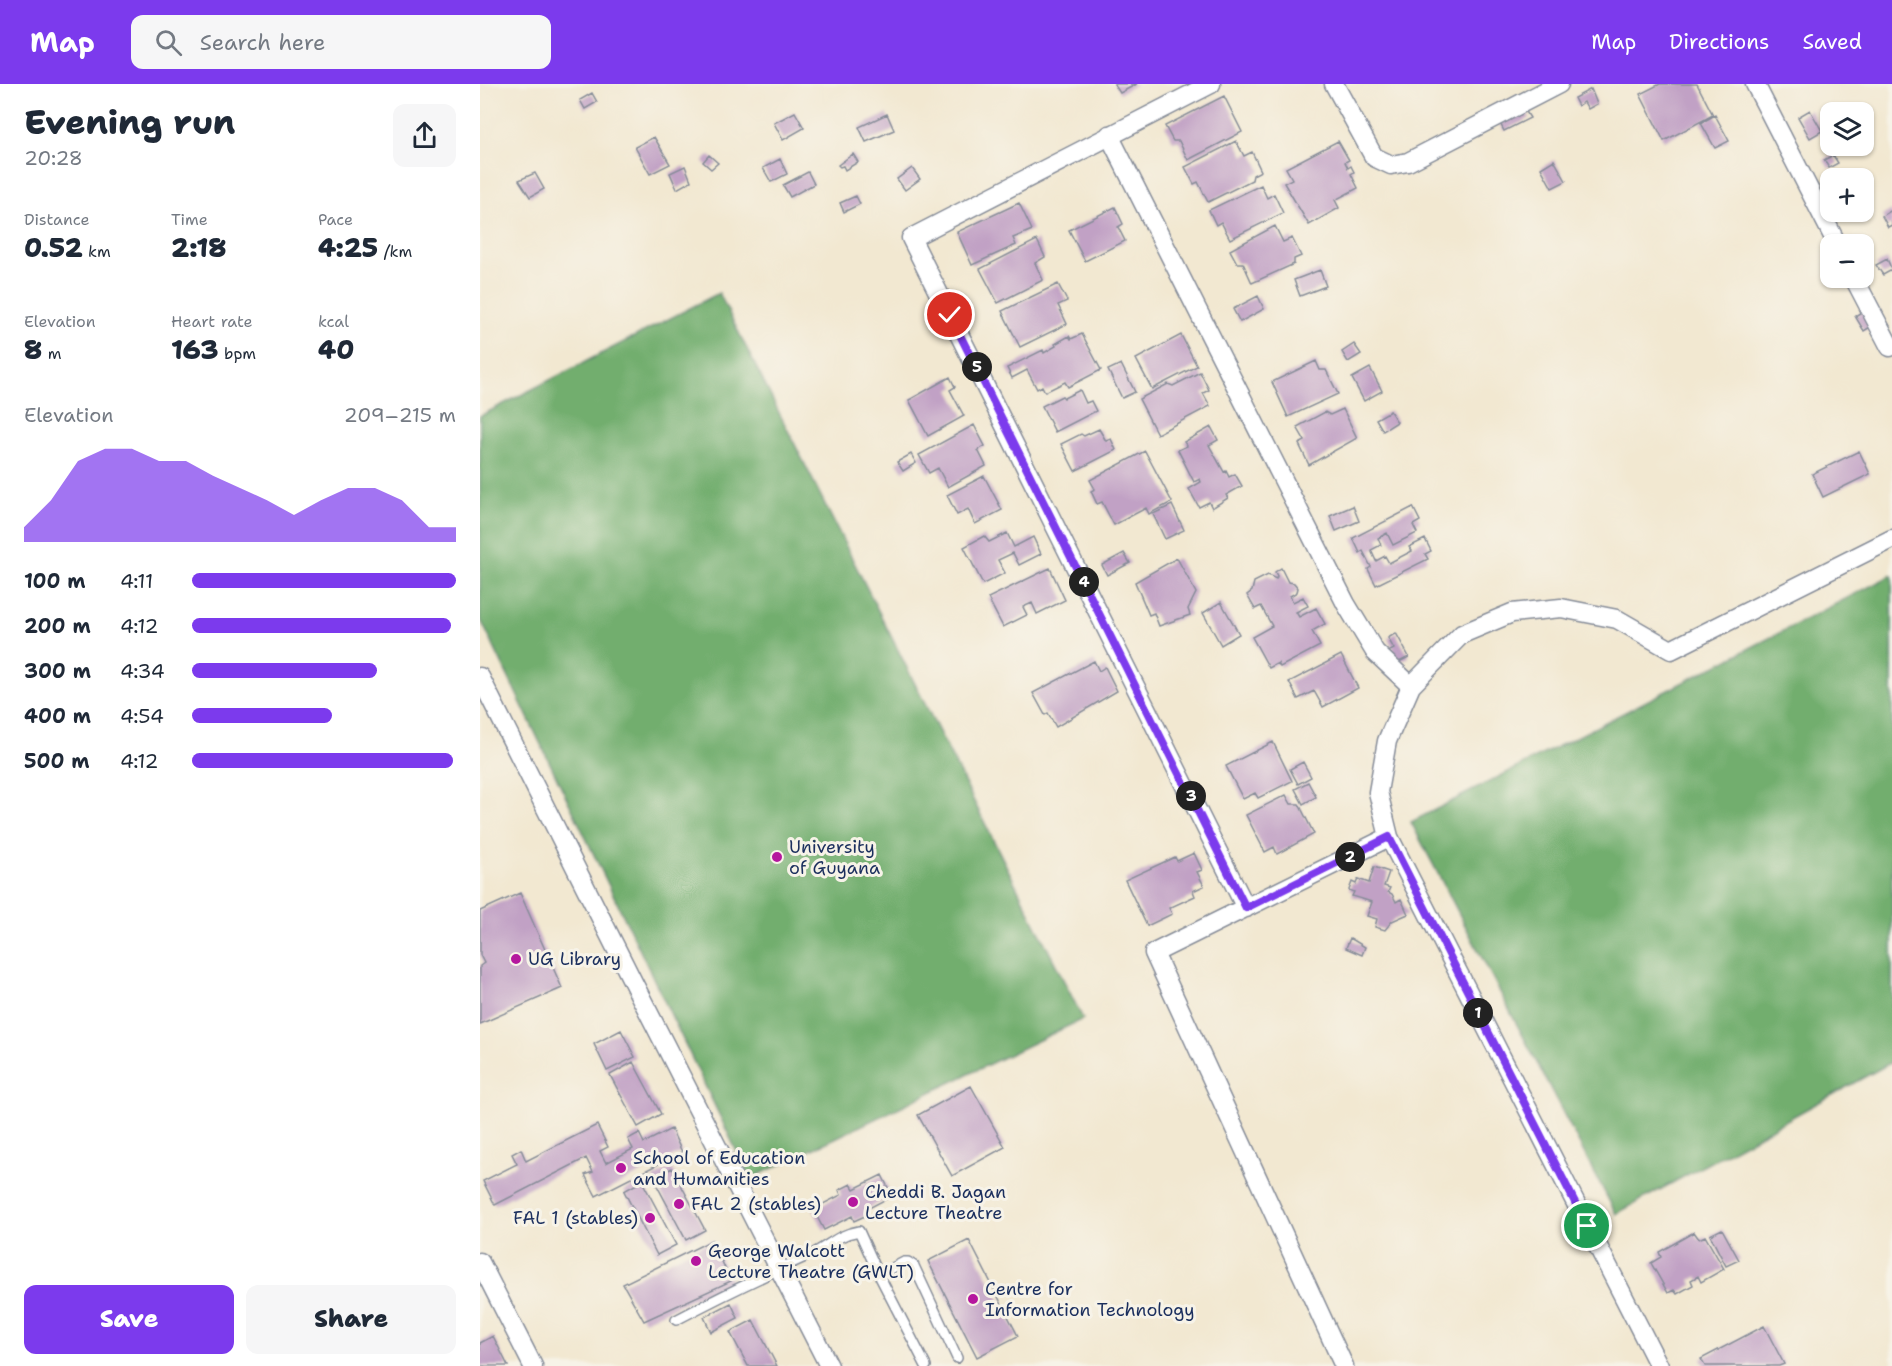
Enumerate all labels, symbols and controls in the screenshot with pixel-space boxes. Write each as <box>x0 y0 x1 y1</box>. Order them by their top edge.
search box <box>131 15 551 69</box>
text: Map <box>30 23 95 61</box>
icon: search <box>152 26 185 59</box>
text: Search here <box>200 28 325 57</box>
text: Map <box>1591 28 1636 56</box>
text: Directions <box>1669 28 1769 56</box>
text: Saved <box>1802 28 1862 56</box>
text: Evening run <box>24 100 235 145</box>
map controls <box>1820 102 1874 288</box>
button: layers <box>1820 102 1874 156</box>
button: share <box>393 104 456 167</box>
text: 20:28 <box>24 145 83 171</box>
button: + <box>1820 168 1874 222</box>
text: Distance <box>24 209 90 230</box>
text: Time <box>171 209 208 230</box>
text: Pace <box>318 209 353 230</box>
text: 0.52 <box>24 230 83 265</box>
text: 2:18 <box>171 230 227 265</box>
text: 4:25 <box>318 230 378 265</box>
button: − <box>1820 234 1874 288</box>
text: km <box>83 241 111 262</box>
text: /km <box>378 241 412 262</box>
pin <box>924 289 975 340</box>
icon: check <box>933 298 966 331</box>
text: Elevation <box>24 311 96 332</box>
text: Heart rate <box>171 311 253 332</box>
text: kcal <box>318 311 349 332</box>
text: 8 <box>24 332 42 367</box>
text: 163 <box>171 332 218 367</box>
text: 40 <box>318 332 354 367</box>
text: m <box>42 343 61 364</box>
text: bpm <box>218 343 256 364</box>
pin: 5 <box>962 352 992 382</box>
text: 5 <box>972 356 982 377</box>
text: Elevation <box>24 402 114 428</box>
text: 209–215 m <box>344 402 456 428</box>
pin: 4 <box>1069 567 1099 597</box>
text: 100 m <box>24 568 86 594</box>
text: 4:11 <box>120 568 153 594</box>
text: 4 <box>1078 571 1090 592</box>
text: 200 m <box>24 613 91 639</box>
text: 4:12 <box>120 613 159 639</box>
text: 300 m <box>24 658 91 684</box>
text: 4:34 <box>120 658 165 684</box>
text: 400 m <box>24 703 91 729</box>
text: 4:54 <box>120 703 164 729</box>
text: 500 m <box>24 748 90 774</box>
text: 4:12 <box>120 748 159 774</box>
pin: 3 <box>1176 781 1206 811</box>
text: 3 <box>1185 785 1197 806</box>
place label: University of Guyana <box>789 835 880 880</box>
pin: 2 <box>1335 842 1365 872</box>
text: 2 <box>1344 846 1356 867</box>
marker: University of Guyana <box>770 850 784 864</box>
place label: UG Library <box>528 947 621 971</box>
marker: UG Library <box>509 952 523 966</box>
pin: 1 <box>1463 998 1493 1028</box>
text: 1 <box>1474 1002 1482 1023</box>
place label: School of Education and Humanities <box>633 1146 805 1191</box>
marker: School of Education and Humanities <box>614 1161 628 1175</box>
place label: Cheddi B. Jagan Lecture Theatre <box>865 1180 1006 1225</box>
place label: FAL 2 (stables) <box>691 1192 821 1216</box>
marker: Cheddi B. Jagan Lecture Theatre <box>846 1195 860 1209</box>
marker: FAL 2 (stables) <box>672 1197 686 1211</box>
pin <box>1561 1200 1612 1251</box>
place label: FAL 1 (stables) <box>513 1206 638 1230</box>
icon: arrive <box>1570 1209 1603 1242</box>
marker: FAL 1 (stables) <box>643 1211 657 1225</box>
place label: George Walcott Lecture Theatre (GWLT) <box>708 1239 914 1284</box>
marker: George Walcott Lecture Theatre (GWLT) <box>689 1254 703 1268</box>
place label: Centre for Information Technology <box>985 1277 1195 1322</box>
button: Save <box>24 1285 234 1354</box>
button: Share <box>246 1285 456 1354</box>
marker: Centre for Information Technology <box>966 1292 980 1306</box>

